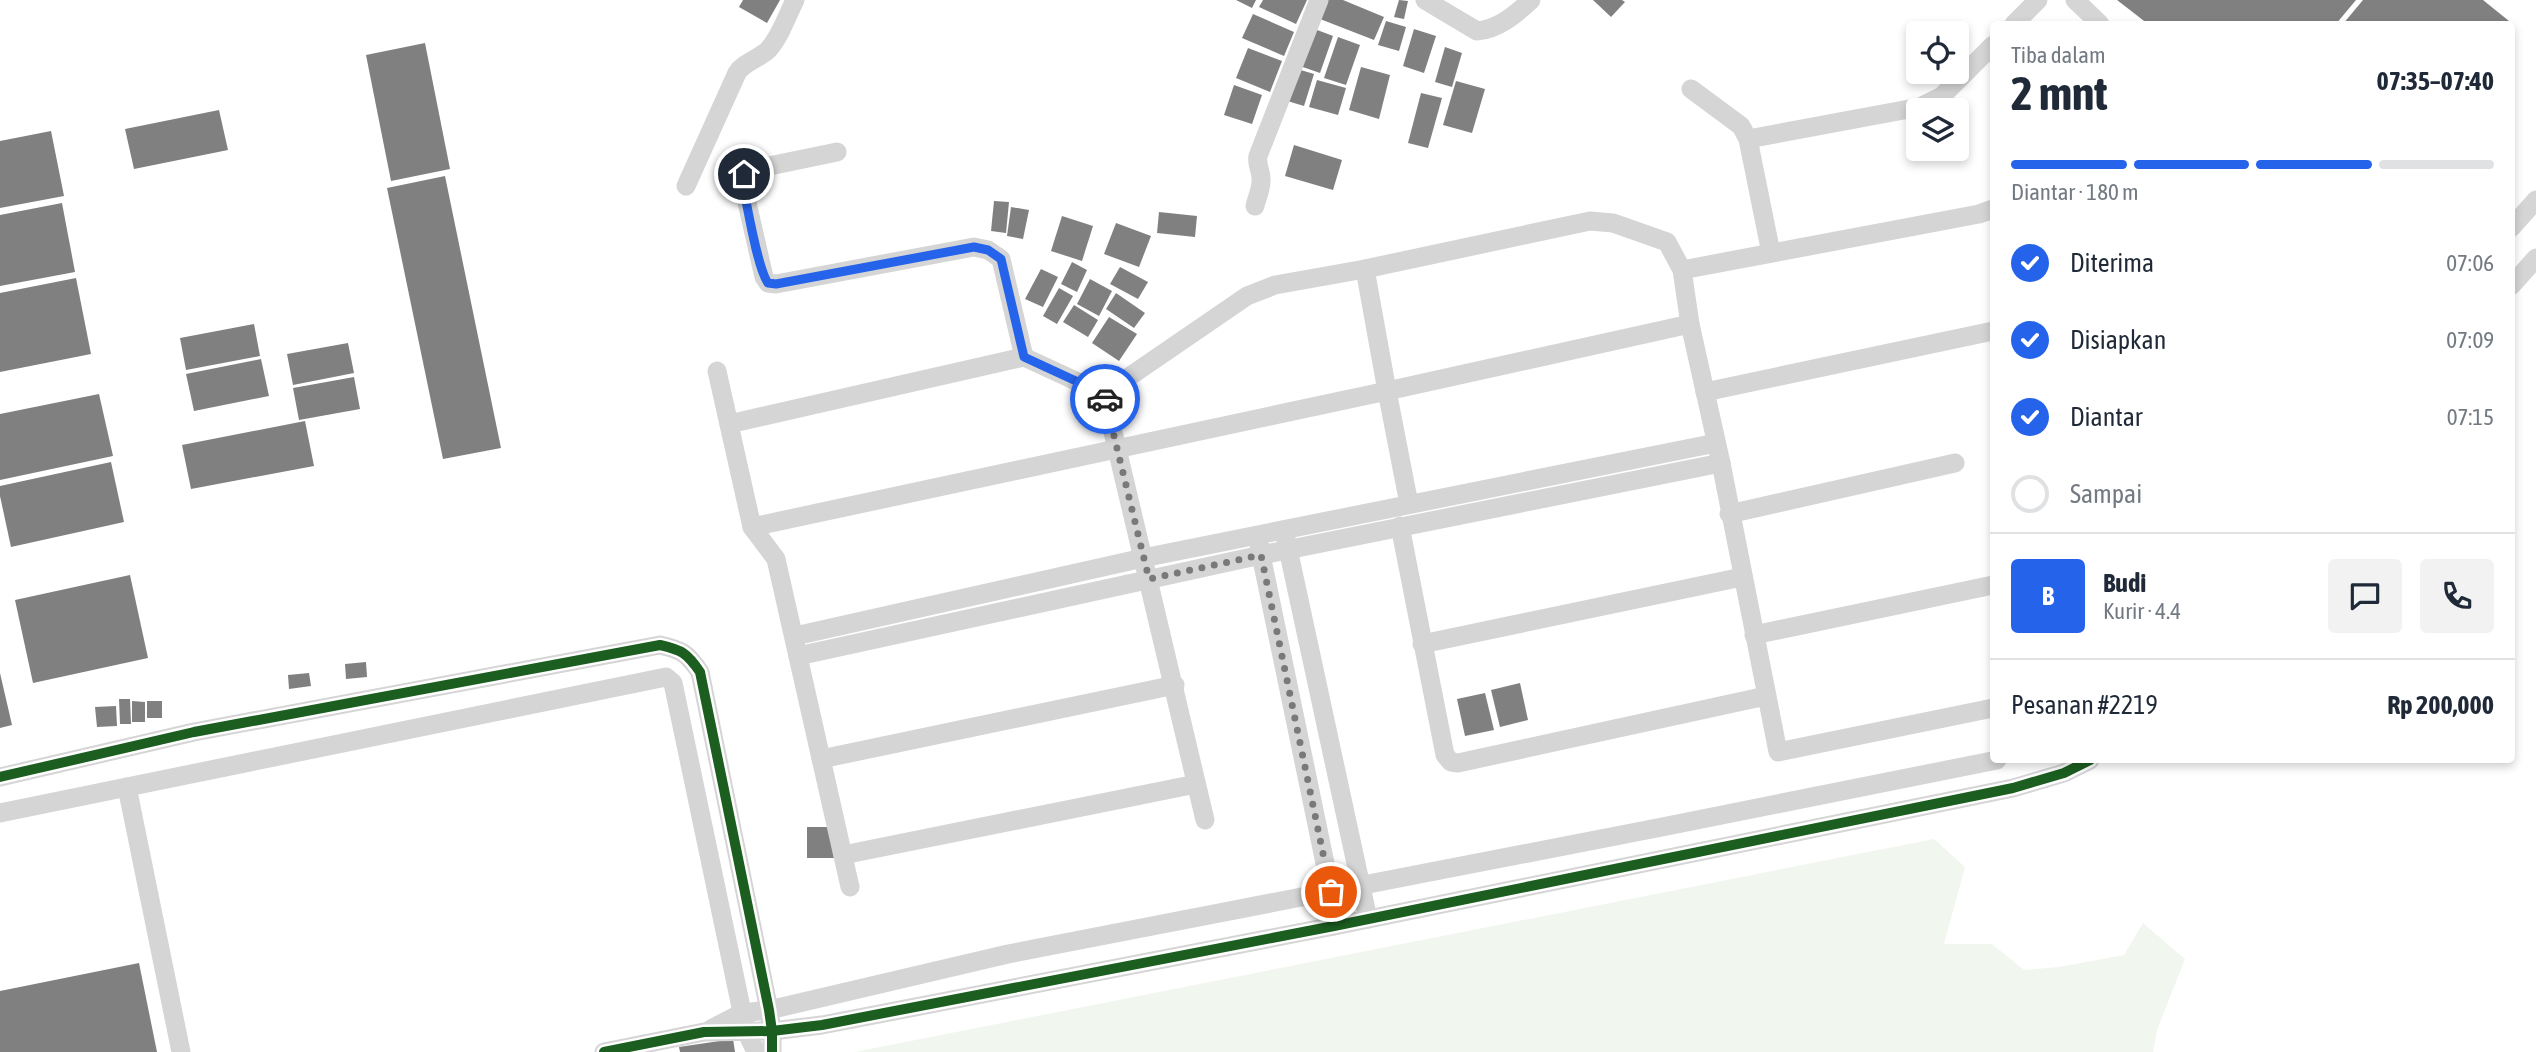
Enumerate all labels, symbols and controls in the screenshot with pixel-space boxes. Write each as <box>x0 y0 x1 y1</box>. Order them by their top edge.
map controls <box>1906 21 1969 161</box>
button: locate <box>1906 21 1969 84</box>
text: Tiba dalam <box>2011 42 2106 68</box>
text: 07:35–07:40 <box>2377 66 2494 96</box>
text: 2 mnt <box>2011 67 2108 120</box>
button: layers <box>1906 98 1969 161</box>
pin <box>714 144 774 204</box>
icon: home <box>725 155 763 193</box>
text: Diantar · 180 m <box>2011 179 2139 205</box>
icon: check <box>2011 244 2049 282</box>
text: Diterima <box>2070 248 2154 278</box>
text: 07:06 <box>2446 250 2494 276</box>
icon: check <box>2011 321 2049 359</box>
text: Disiapkan <box>2070 325 2166 355</box>
text: 07:09 <box>2446 327 2494 353</box>
courier <box>1070 364 1140 434</box>
icon: car <box>1086 380 1124 418</box>
icon: check <box>2011 398 2049 436</box>
text: Diantar <box>2070 402 2143 432</box>
text: 07:15 <box>2447 404 2494 430</box>
text: Sampai <box>2070 479 2142 509</box>
button: chat <box>2328 559 2402 633</box>
button: phone <box>2420 559 2494 633</box>
text: Budi <box>2103 568 2146 598</box>
text: B <box>2042 581 2054 611</box>
text: Kurir · 4.4 <box>2103 598 2181 624</box>
text: Pesanan #2219 <box>2011 690 2158 720</box>
text: Rp 200,000 <box>2387 690 2494 720</box>
pin <box>1301 862 1361 922</box>
icon: bag <box>1312 873 1350 911</box>

